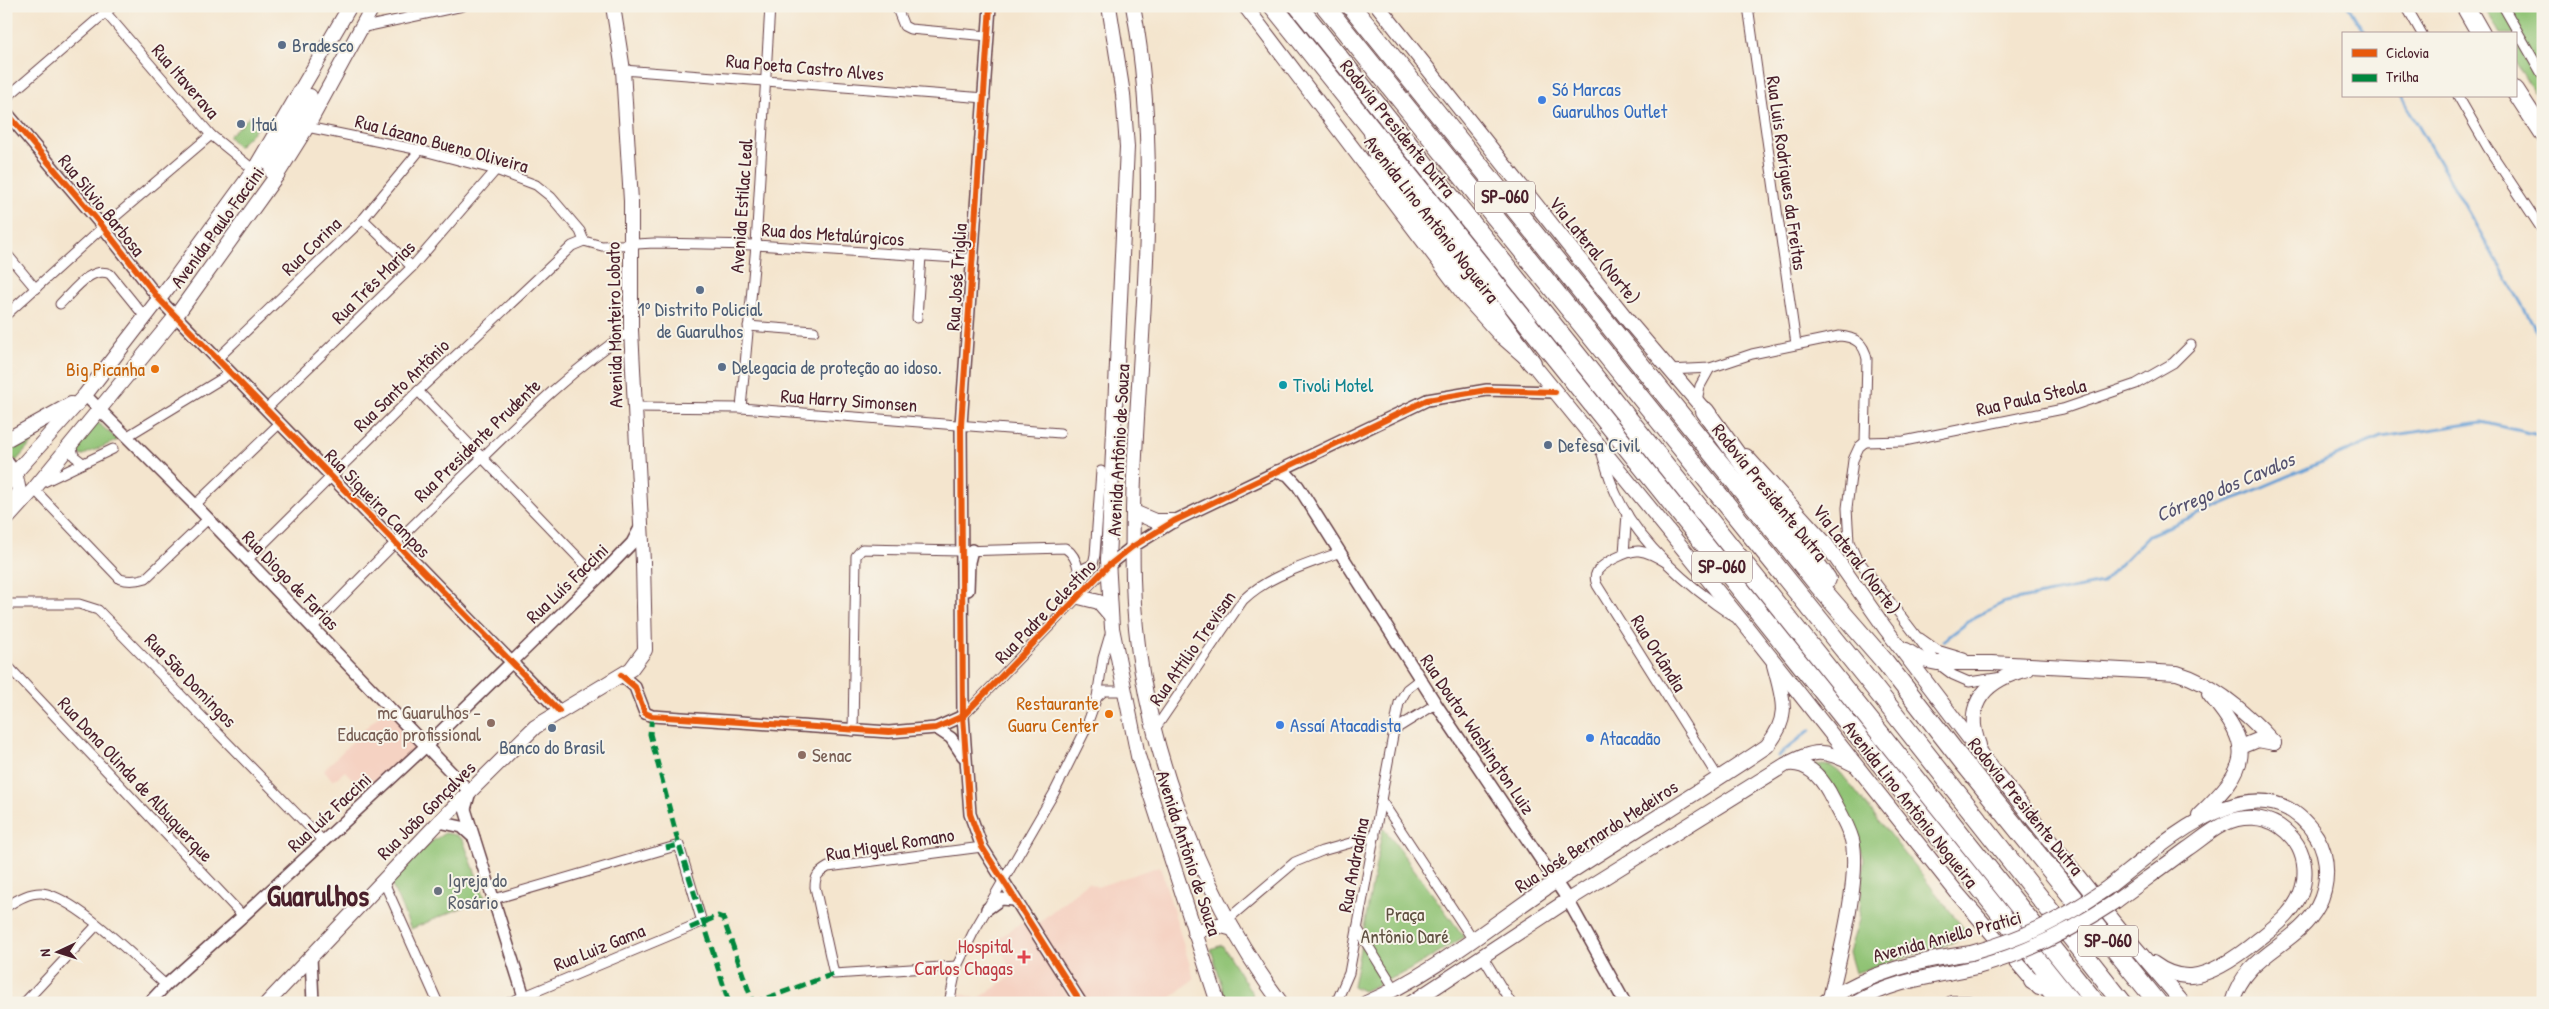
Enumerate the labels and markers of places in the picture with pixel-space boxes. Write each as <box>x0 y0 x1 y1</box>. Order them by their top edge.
place label: Bradesco <box>292 32 354 58</box>
marker: Bradesco <box>276 39 288 51</box>
place label: Só Marcas Guarulhos Outlet <box>1552 76 1668 124</box>
marker: Só Marcas Guarulhos Outlet <box>1536 94 1548 106</box>
place label: Itaú <box>251 111 277 137</box>
marker: Itaú <box>235 118 247 130</box>
marker: 1º Distrito Policial de Guarulhos <box>694 284 706 296</box>
place label: 1º Distrito Policial de Guarulhos <box>638 296 763 344</box>
place label: Delegacia de proteção ao idoso. <box>732 354 942 380</box>
place label: Big Picanha <box>66 356 146 382</box>
marker: Delegacia de proteção ao idoso. <box>716 361 728 373</box>
marker: Big Picanha <box>149 363 161 375</box>
place label: Tivoli Motel <box>1293 372 1374 398</box>
marker: Tivoli Motel <box>1277 379 1289 391</box>
place label: Defesa Civil <box>1558 432 1641 458</box>
marker: Defesa Civil <box>1542 439 1554 451</box>
place label: Restaurante Guaru Center <box>1008 690 1100 738</box>
place label: mc Guarulhos - Educação profissional <box>338 699 482 747</box>
marker: Restaurante Guaru Center <box>1103 708 1115 720</box>
place label: Assaí Atacadista <box>1290 712 1402 738</box>
marker: mc Guarulhos - Educação profissional <box>485 717 497 729</box>
marker: Assaí Atacadista <box>1274 719 1286 731</box>
marker: Banco do Brasil <box>546 722 558 734</box>
place label: Atacadão <box>1600 725 1661 751</box>
marker: Atacadão <box>1584 732 1596 744</box>
place label: Banco do Brasil <box>499 734 606 760</box>
place label: Senac <box>812 742 852 768</box>
marker: Senac <box>796 749 808 761</box>
place label: Igreja do Rosário <box>448 867 507 915</box>
marker: Igreja do Rosário <box>432 885 444 897</box>
place label: Hospital Carlos Chagas <box>914 933 1014 981</box>
marker: Hospital Carlos Chagas <box>1017 950 1031 964</box>

